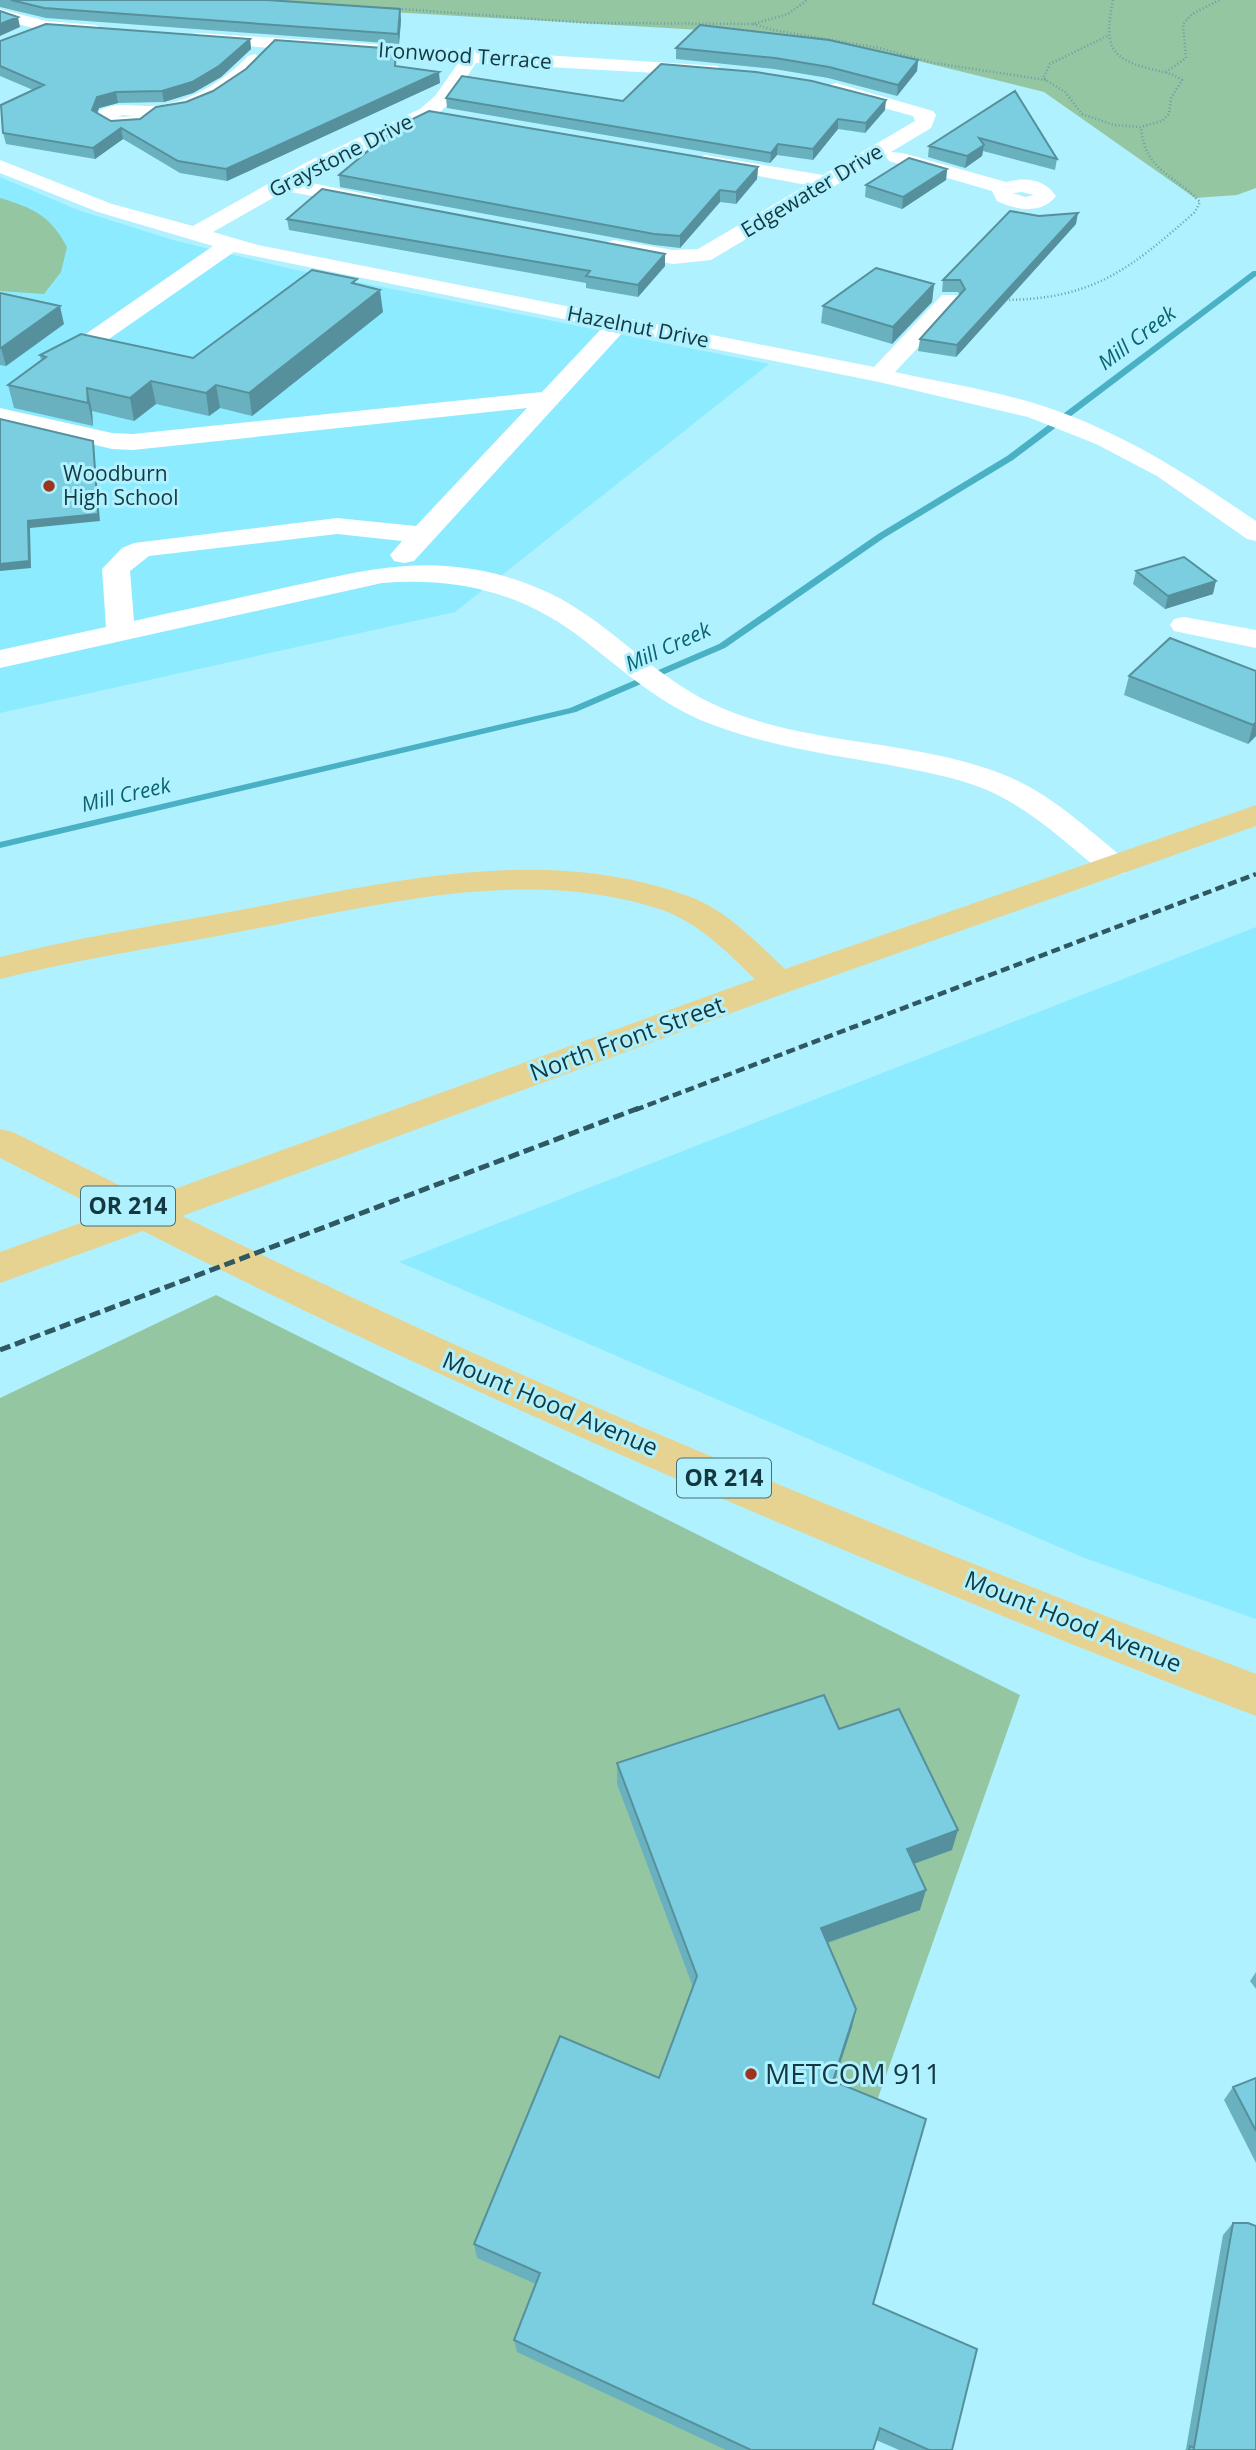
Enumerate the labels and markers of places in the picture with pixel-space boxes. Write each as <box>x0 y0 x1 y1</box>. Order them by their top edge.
place label: Woodburn High School <box>63 459 179 511</box>
marker: Woodburn High School <box>41 478 57 494</box>
place label: METCOM 911 <box>765 2054 941 2092</box>
marker: METCOM 911 <box>743 2066 759 2082</box>

